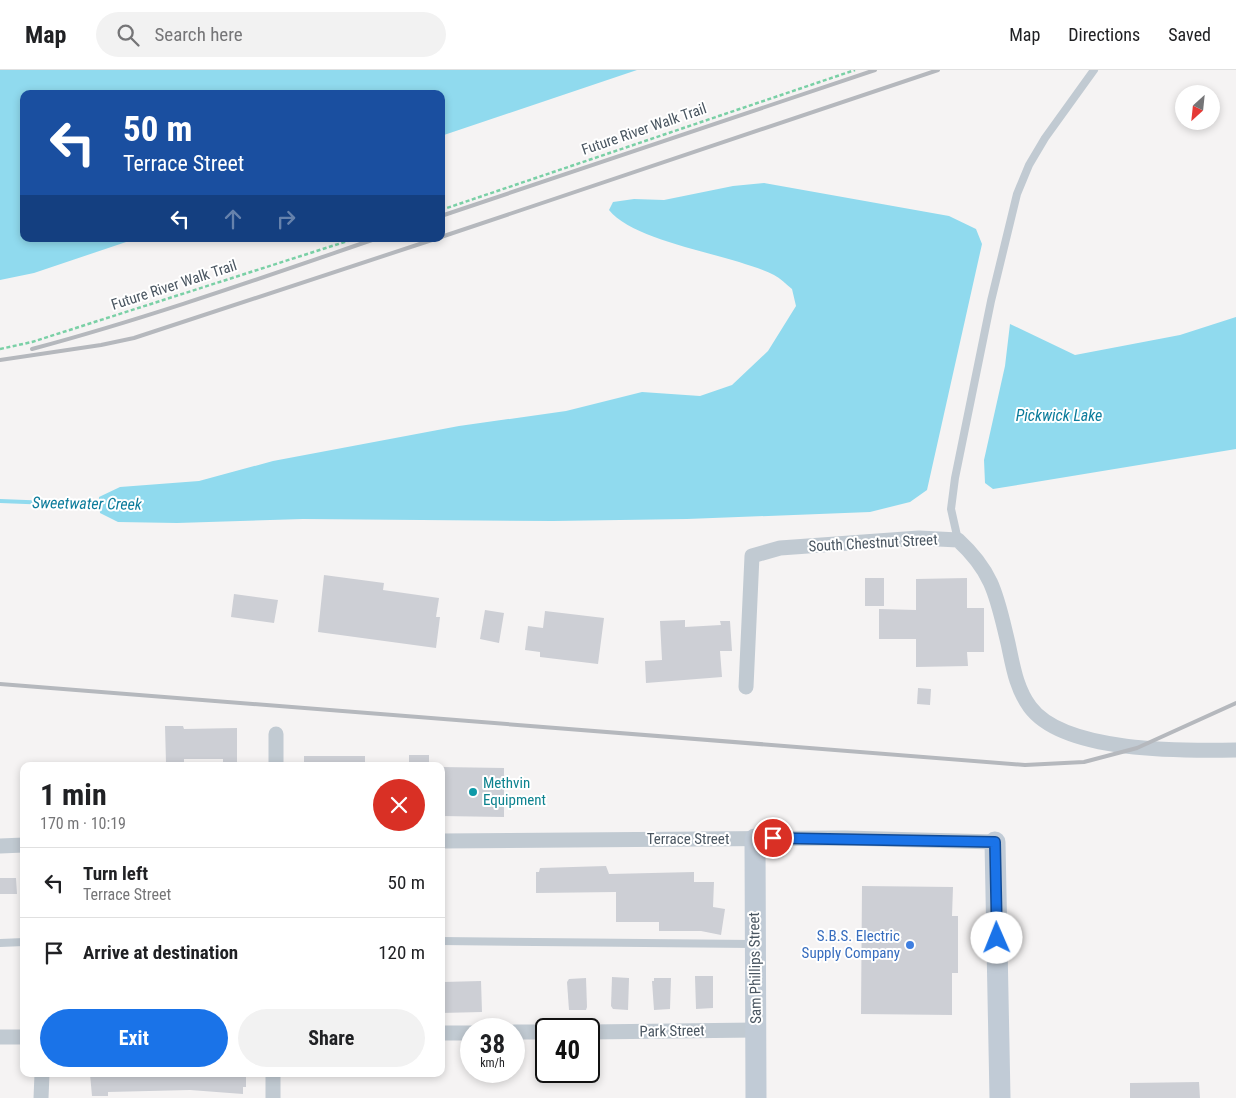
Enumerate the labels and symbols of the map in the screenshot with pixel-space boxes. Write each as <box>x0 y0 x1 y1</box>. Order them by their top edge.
north arrow <box>1175 85 1220 130</box>
street label: Future River Walk Trail <box>579 99 709 159</box>
street label: Future River Walk Trail <box>109 256 239 314</box>
water label: Pickwick Lake <box>1016 406 1102 425</box>
water label: Sweetwater Creek <box>32 493 143 514</box>
street label: South Chestnut Street <box>808 531 938 555</box>
place label: Methvin Equipment <box>483 774 546 809</box>
marker: Methvin Equipment <box>467 786 479 798</box>
pin <box>752 817 794 859</box>
street label: Terrace Street <box>647 830 729 848</box>
position arrow <box>970 911 1022 963</box>
street label: Sam Phillips Street <box>745 912 765 1024</box>
place label: S.B.S. Electric Supply Company <box>802 927 900 962</box>
marker: S.B.S. Electric Supply Company <box>904 939 916 951</box>
speed limit sign: 40 <box>535 1018 600 1083</box>
street label: Park Street <box>639 1021 705 1041</box>

